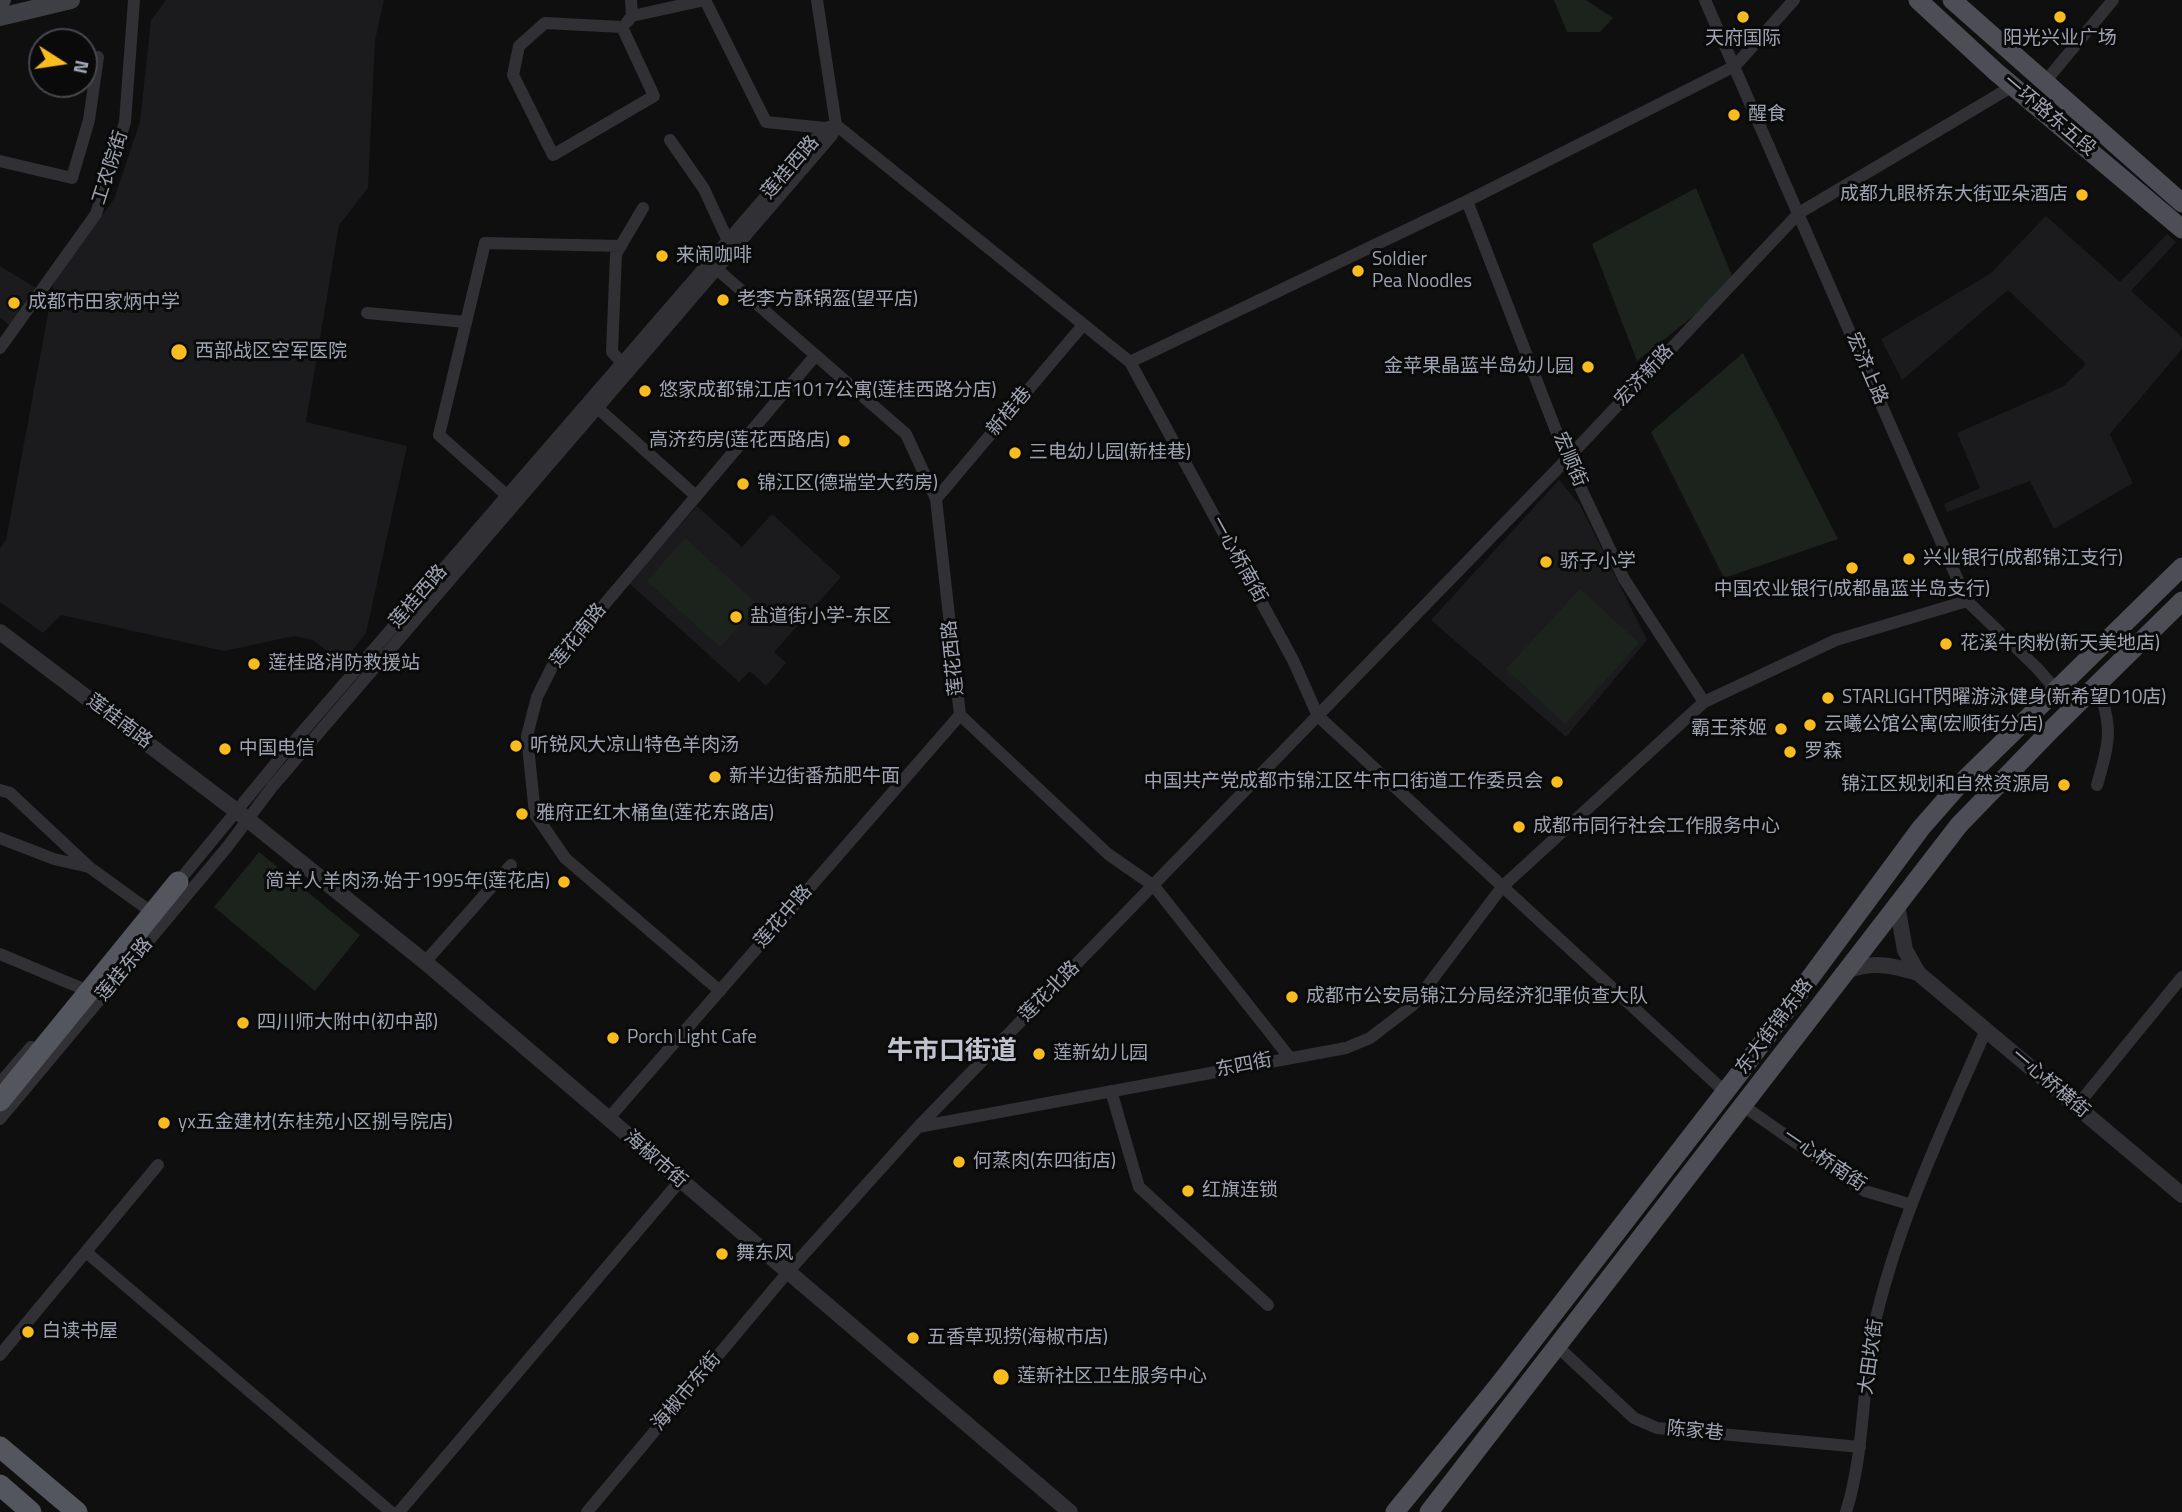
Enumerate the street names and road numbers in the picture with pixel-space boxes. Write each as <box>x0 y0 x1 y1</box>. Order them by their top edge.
street label: 一环路东五段 <box>1998 71 2100 161</box>
street label: 工农院街 <box>88 128 134 208</box>
street label: 莲桂西路 <box>757 132 825 204</box>
street label: 宏济上路 <box>1841 330 1891 408</box>
street label: 宏济新路 <box>1611 340 1679 412</box>
street label: 新桂巷 <box>983 383 1037 441</box>
street label: 宏顺街 <box>1547 429 1591 491</box>
street label: 一心桥南街 <box>1205 513 1271 607</box>
street label: 莲桂西路 <box>385 561 453 633</box>
street label: 莲花南路 <box>546 599 612 673</box>
street label: 莲花西路 <box>939 619 969 697</box>
street label: 莲桂南路 <box>82 690 156 754</box>
street label: 莲花中路 <box>750 881 818 953</box>
street label: 莲桂东路 <box>92 934 158 1006</box>
street label: 莲花北路 <box>1015 957 1085 1027</box>
street label: 东大街锦东路 <box>1732 975 1818 1079</box>
street label: 一心桥横街 <box>2006 1045 2094 1123</box>
street label: 东四街 <box>1214 1049 1274 1083</box>
street label: 一心桥南街 <box>1778 1125 1870 1197</box>
street label: 海椒市街 <box>619 1126 691 1194</box>
street label: 大田坎街 <box>1855 1318 1889 1396</box>
street label: 海椒市东街 <box>648 1348 726 1436</box>
street label: 陈家巷 <box>1665 1418 1725 1446</box>

